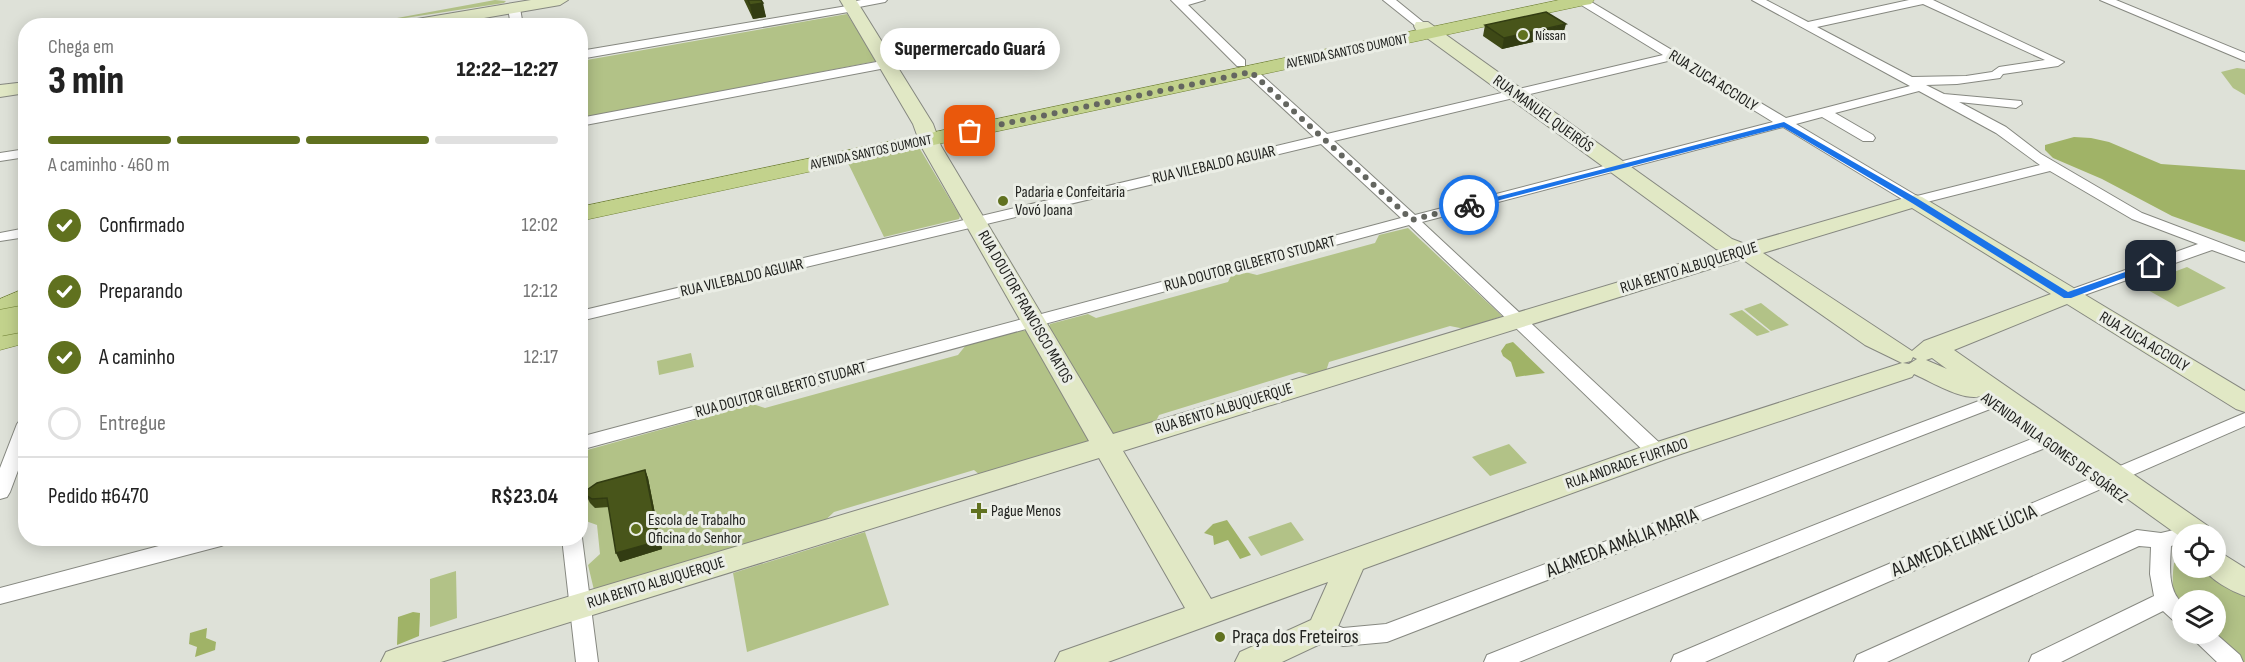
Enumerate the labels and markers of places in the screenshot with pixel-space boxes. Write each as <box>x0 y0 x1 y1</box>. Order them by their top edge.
place label: Nissan <box>1535 27 1566 44</box>
marker: Nissan <box>1516 28 1530 42</box>
callout: Supermercado Guará <box>880 29 1060 71</box>
pin <box>944 105 995 156</box>
place label: Padaria e Confeitaria Vovó Joana <box>1015 183 1125 220</box>
marker: Padaria e Confeitaria Vovó Joana <box>996 194 1010 208</box>
pin <box>2125 240 2176 291</box>
place label: Pague Menos <box>991 502 1061 521</box>
marker: Pague Menos <box>972 504 986 518</box>
place label: Escola de Trabalho Oficina do Senhor <box>648 511 746 548</box>
marker: Escola de Trabalho Oficina do Senhor <box>629 522 643 536</box>
place label: Praça dos Freteiros <box>1232 625 1359 649</box>
marker: Praça dos Freteiros <box>1213 630 1227 644</box>

